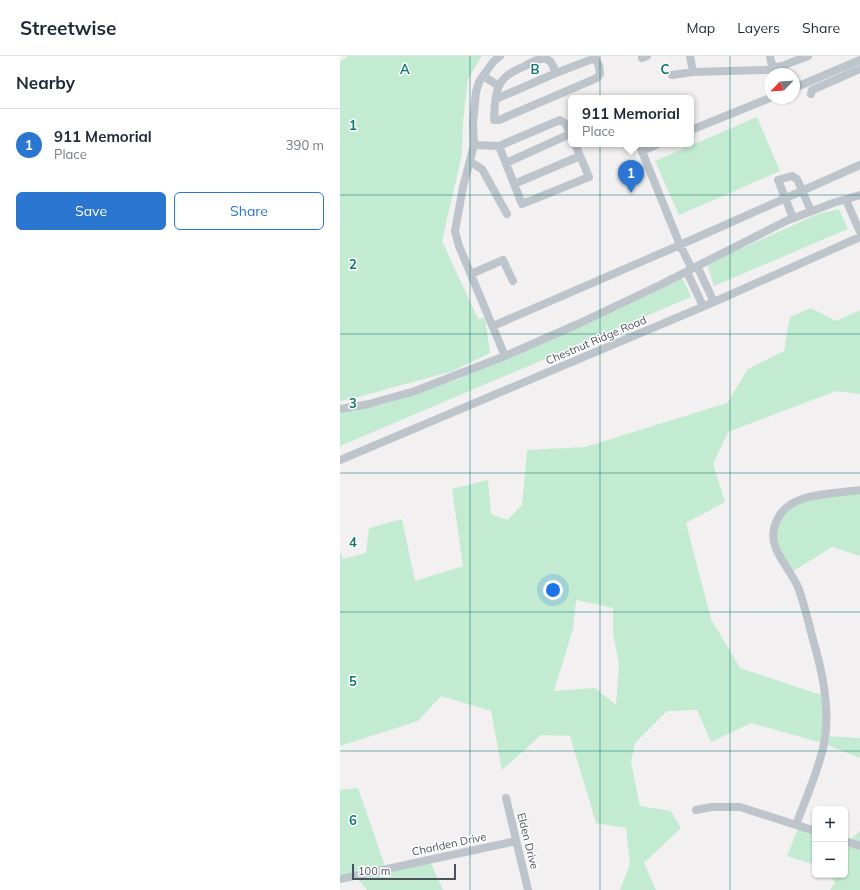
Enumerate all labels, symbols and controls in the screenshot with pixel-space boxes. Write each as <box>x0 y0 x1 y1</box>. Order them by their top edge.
text: Streetwise <box>20 16 116 40</box>
text: Map <box>686 19 715 37</box>
text: Layers <box>737 19 780 37</box>
text: Share <box>802 19 840 37</box>
text: A <box>400 61 410 77</box>
text: B <box>531 61 540 77</box>
text: C <box>661 61 670 77</box>
north arrow <box>764 68 800 104</box>
text: Nearby <box>16 72 75 93</box>
popup <box>568 95 694 147</box>
text: 911 Memorial <box>582 104 680 123</box>
text: 1 <box>349 117 357 133</box>
text: Place <box>582 123 615 139</box>
text: 911 Memorial <box>54 127 152 146</box>
text: 1 <box>25 137 33 153</box>
text: 390 m <box>286 137 324 153</box>
text: Place <box>54 146 87 162</box>
pin: 1 <box>618 160 644 193</box>
button: Save <box>16 192 166 230</box>
button: Share <box>174 192 324 230</box>
text: 2 <box>349 256 357 272</box>
street label: Chestnut Ridge Road <box>544 312 648 368</box>
text: 3 <box>349 395 357 411</box>
text: 4 <box>349 534 357 550</box>
your location <box>543 580 563 600</box>
text: 5 <box>349 673 357 689</box>
map controls <box>812 806 848 878</box>
button: + <box>812 806 848 842</box>
street label: Elden Drive <box>514 811 542 871</box>
text: 6 <box>349 812 357 828</box>
street label: Charlden Drive <box>411 829 487 859</box>
button: − <box>812 842 848 878</box>
scale bar <box>352 862 456 881</box>
text: 100 m <box>358 864 390 878</box>

